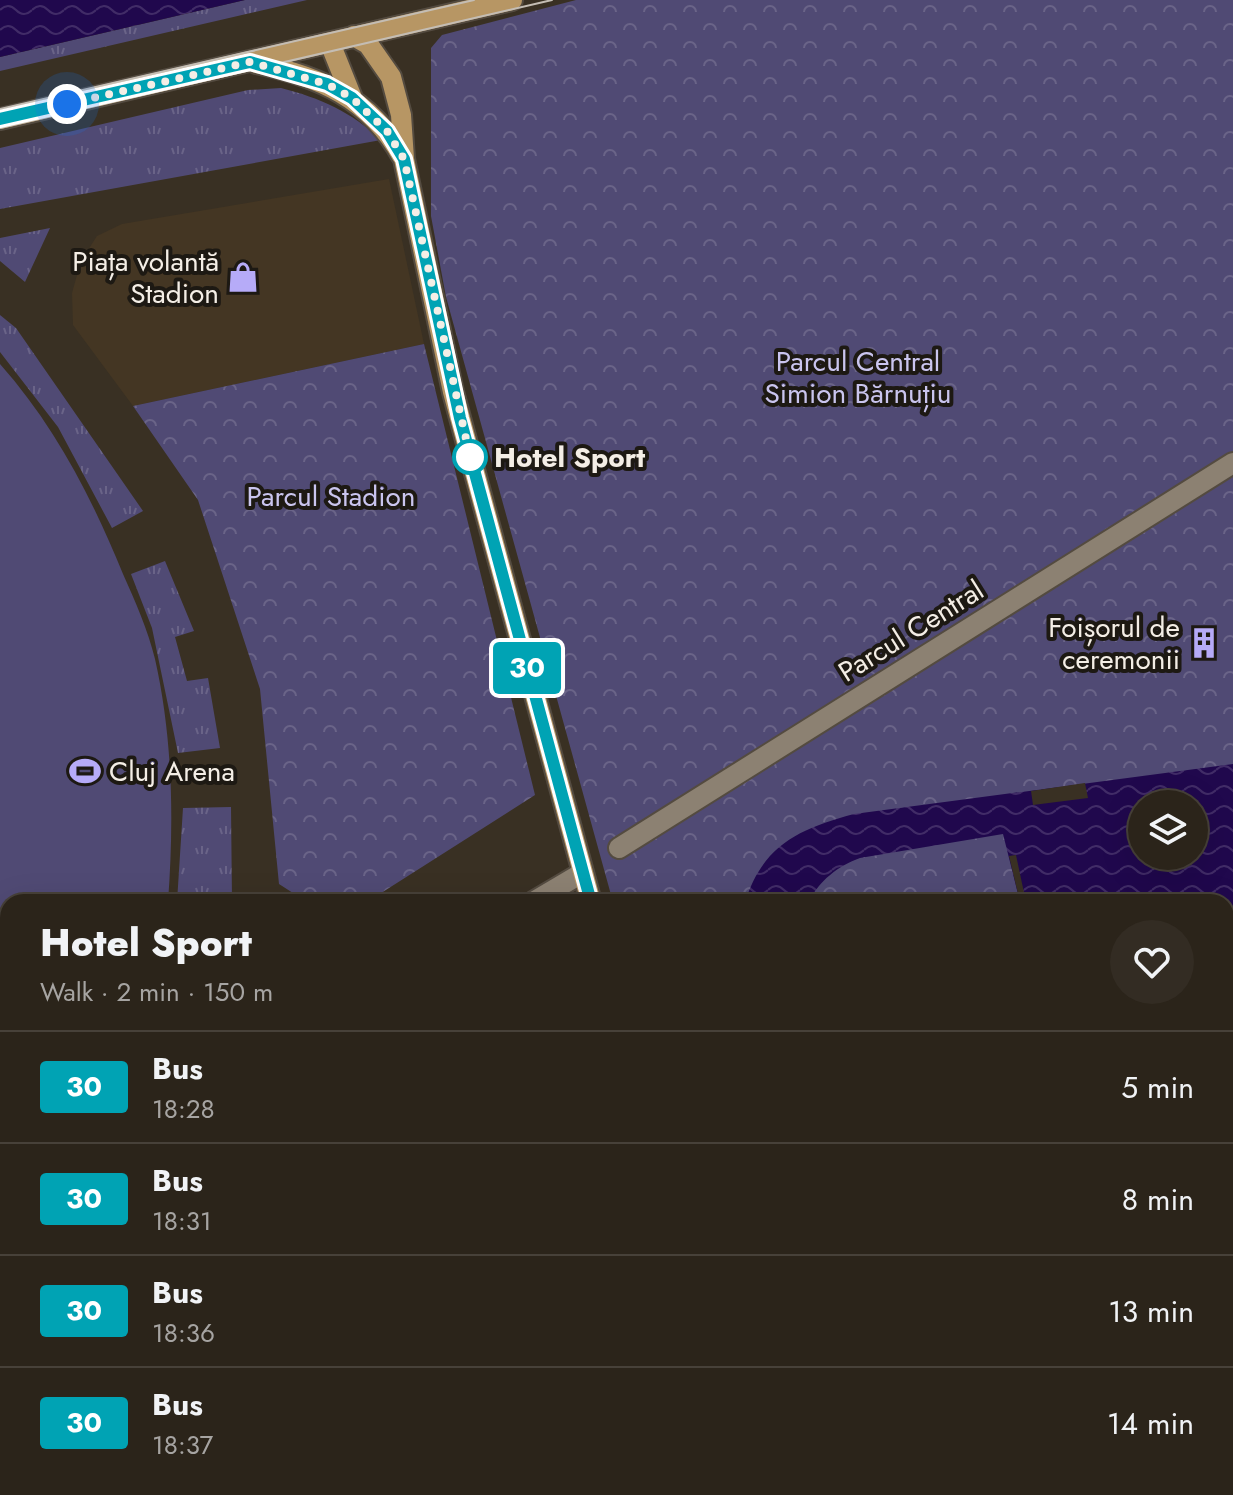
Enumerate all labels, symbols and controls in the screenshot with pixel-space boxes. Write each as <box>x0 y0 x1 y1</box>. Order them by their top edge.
your location <box>47 84 87 124</box>
place label: Piața volantă Stadion <box>72 241 219 314</box>
shop icon: Piața volantă Stadion <box>226 260 260 294</box>
park label: Parcul Central Simion Bărnuțiu <box>764 341 952 414</box>
place label: Hotel Sport <box>494 437 645 478</box>
marker: Hotel Sport <box>453 440 487 474</box>
park label: Parcul Stadion <box>247 476 415 517</box>
street label: Parcul Central <box>830 570 992 692</box>
place label: Foișorul de ceremonii <box>1048 607 1180 680</box>
building icon: Foișorul de ceremonii <box>1187 626 1221 660</box>
line badge: 30 <box>491 642 563 694</box>
text: 30 <box>509 647 545 688</box>
place label: Cluj Arena <box>109 751 235 792</box>
sports icon: Cluj Arena <box>68 754 102 788</box>
map controls <box>1128 790 1208 870</box>
button: layers <box>1128 790 1208 870</box>
text: Hotel Sport <box>40 915 252 970</box>
button: heart <box>1110 920 1194 1004</box>
text: Walk · 2 min · 150 m <box>40 973 273 1011</box>
text: Bus <box>152 1047 203 1090</box>
text: 30 <box>66 1066 102 1107</box>
text: 5 min <box>1121 1066 1194 1109</box>
text: 18:28 <box>152 1090 215 1128</box>
text: Bus <box>152 1159 203 1202</box>
text: 30 <box>66 1178 102 1219</box>
text: 8 min <box>1122 1178 1194 1221</box>
text: 18:31 <box>152 1202 212 1240</box>
text: Bus <box>152 1271 203 1314</box>
text: 30 <box>66 1290 102 1331</box>
text: 13 min <box>1108 1290 1194 1333</box>
text: 18:36 <box>152 1314 215 1352</box>
text: Bus <box>152 1383 203 1426</box>
text: 30 <box>66 1402 102 1443</box>
text: 14 min <box>1107 1402 1194 1445</box>
text: 18:37 <box>152 1426 213 1464</box>

